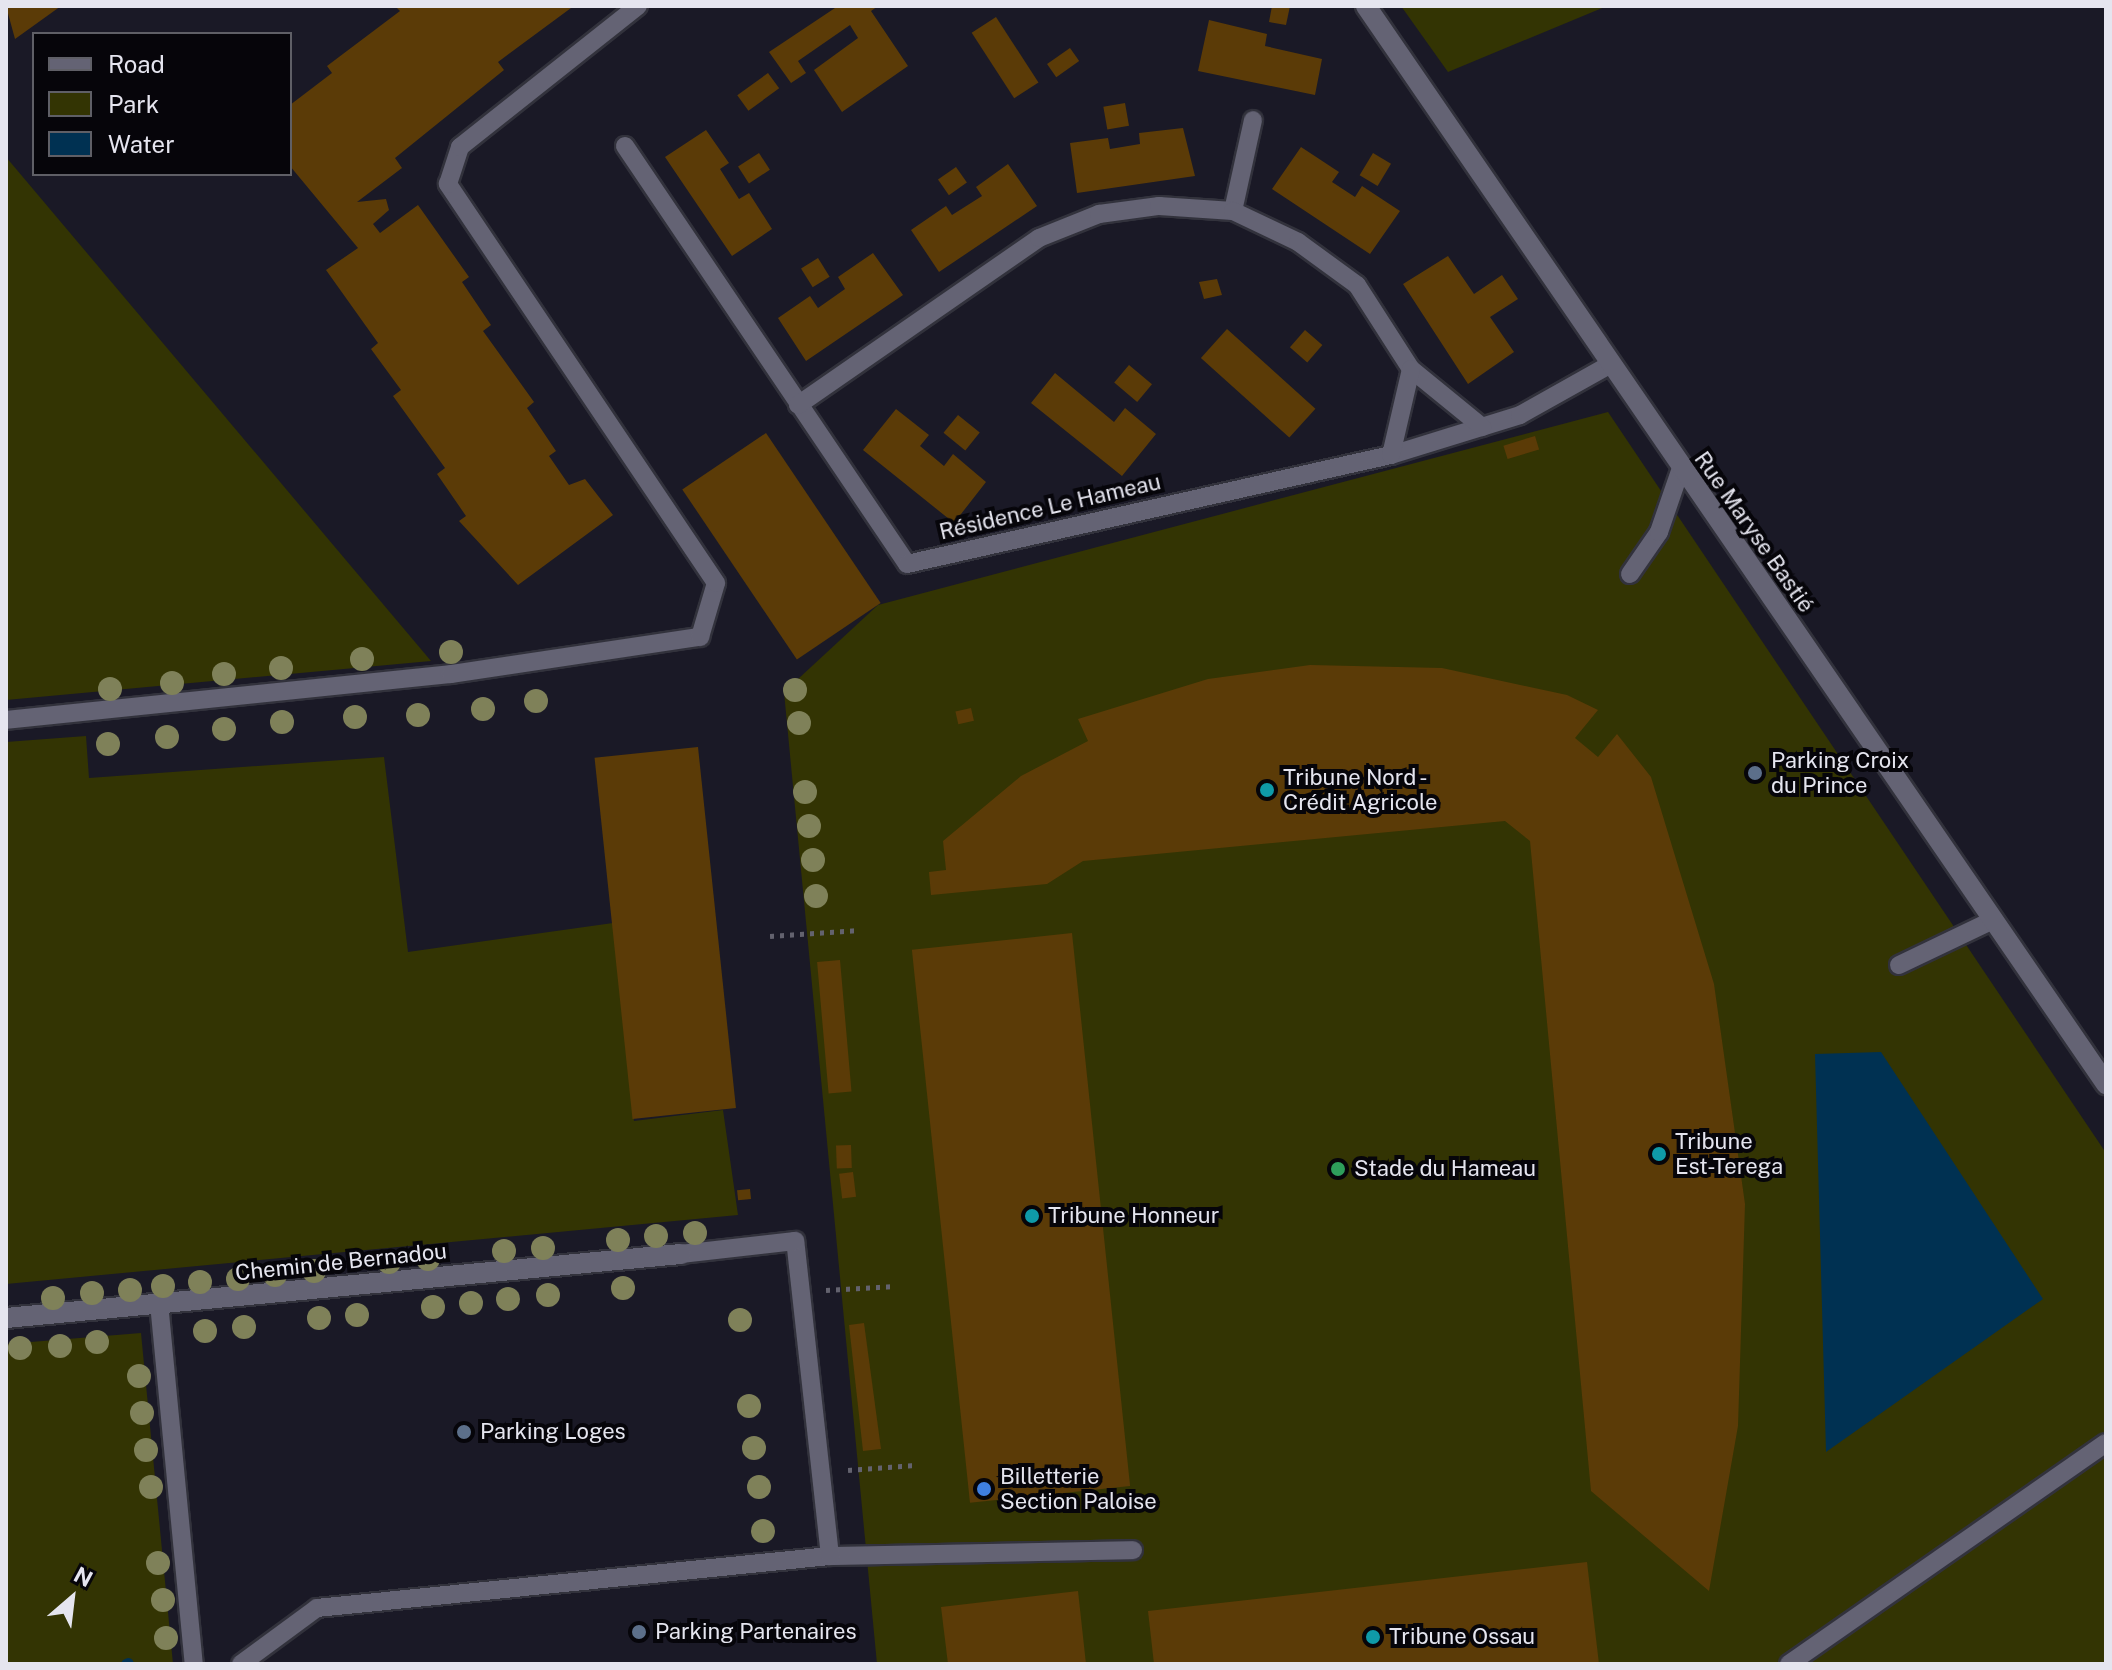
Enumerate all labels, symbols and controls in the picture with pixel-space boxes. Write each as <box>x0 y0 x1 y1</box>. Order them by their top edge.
legend <box>32 32 292 176</box>
text: Road <box>108 50 165 78</box>
text: Park <box>108 90 159 118</box>
text: Water <box>108 130 175 158</box>
street label: Rue Maryse Bastié <box>1689 446 1819 618</box>
street label: Résidence Le Hameau <box>937 469 1163 545</box>
place label: Parking Croix du Prince <box>1771 747 1909 798</box>
place label: Tribune Nord - Crédit Agricole <box>1283 764 1438 816</box>
marker: Parking Croix du Prince <box>1746 764 1764 782</box>
marker: Tribune Nord - Crédit Agricole <box>1258 781 1276 799</box>
place label: Tribune Est-Terega <box>1675 1128 1783 1180</box>
marker: Tribune Est-Terega <box>1650 1145 1668 1163</box>
place label: Stade du Hameau <box>1354 1156 1536 1182</box>
marker: Stade du Hameau <box>1329 1160 1347 1178</box>
place label: Tribune Honneur <box>1048 1203 1220 1229</box>
marker: Tribune Honneur <box>1023 1207 1041 1225</box>
street label: Chemin de Bernadou <box>234 1238 448 1286</box>
place label: Parking Loges <box>480 1419 626 1445</box>
marker: Parking Loges <box>455 1423 473 1441</box>
place label: Billetterie Section Paloise <box>1000 1463 1157 1514</box>
marker: Billetterie Section Paloise <box>975 1480 993 1498</box>
north arrow <box>32 1558 112 1638</box>
text: N <box>70 1561 97 1592</box>
place label: Parking Partenaires <box>655 1619 857 1645</box>
marker: Parking Partenaires <box>630 1623 648 1641</box>
place label: Tribune Ossau <box>1389 1624 1535 1650</box>
marker: Tribune Ossau <box>1364 1628 1382 1646</box>

